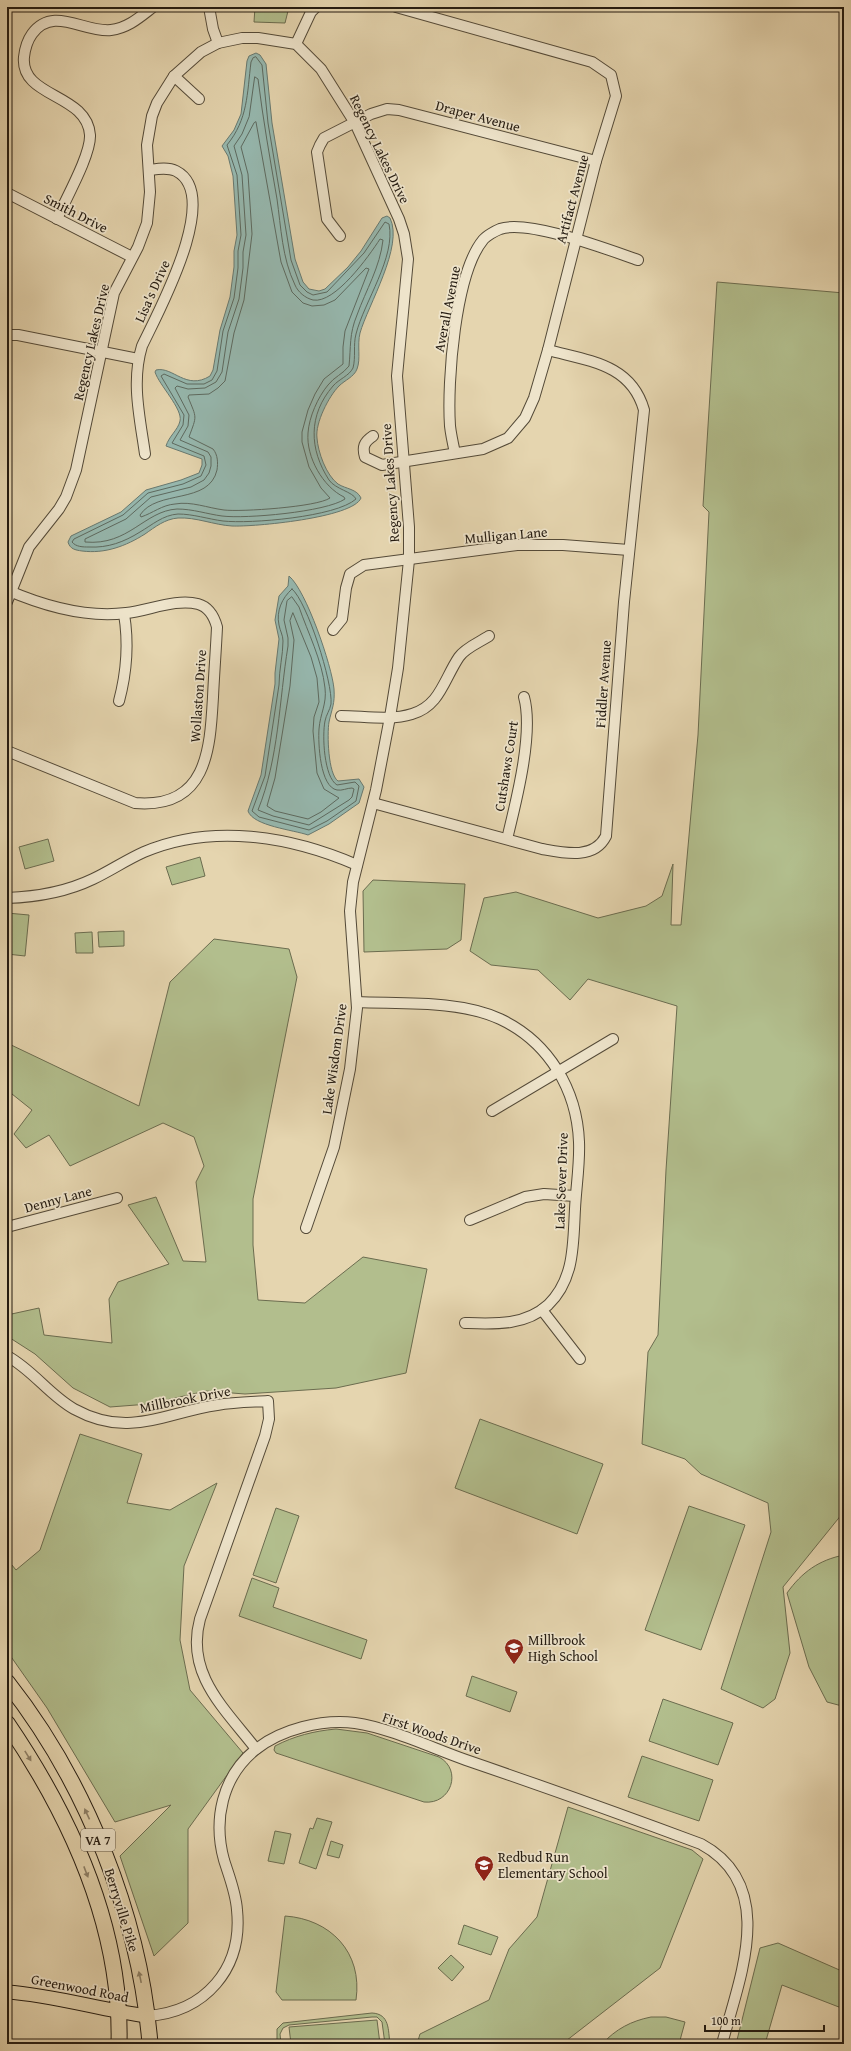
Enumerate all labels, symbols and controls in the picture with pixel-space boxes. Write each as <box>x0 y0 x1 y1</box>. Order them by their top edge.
street label: Regency Lakes Drive <box>345 91 415 207</box>
street label: Draper Avenue <box>434 95 523 137</box>
street label: Artifact Avenue <box>550 152 594 246</box>
street label: Smith Drive <box>40 188 112 238</box>
street label: Lisa's Drive <box>129 256 175 325</box>
street label: Averall Avenue <box>429 264 465 354</box>
street label: Regency Lakes Drive <box>68 281 114 402</box>
street label: Regency Lakes Drive <box>376 422 404 543</box>
street label: Mulligan Lane <box>464 521 549 549</box>
street label: Fiddler Avenue <box>590 639 616 729</box>
street label: Wollaston Drive <box>185 649 211 743</box>
street label: Cutshaws Court <box>489 719 523 813</box>
street label: Lake Wisdom Drive <box>316 1002 352 1116</box>
street label: Lake Sever Drive <box>549 1132 573 1230</box>
street label: Denny Lane <box>22 1180 94 1218</box>
street label: Millbrook Drive <box>138 1380 232 1418</box>
place label: Millbrook High School <box>528 1630 598 1666</box>
school or university icon: Millbrook High School <box>503 1637 525 1665</box>
street label: First Woods Drive <box>380 1707 484 1759</box>
one-way arrow <box>25 1750 32 1761</box>
one-way arrow <box>84 1809 90 1820</box>
road number: VA 7 <box>81 1829 115 1851</box>
place label: Redbud Run Elementary School <box>498 1847 608 1883</box>
school or university icon: Redbud Run Elementary School <box>473 1854 495 1882</box>
one-way arrow <box>84 1866 90 1878</box>
street label: Berryville Pike <box>100 1866 144 1955</box>
street label: Greenwood Road <box>30 1969 131 2007</box>
one-way arrow <box>137 1971 143 1984</box>
scale bar <box>705 2007 824 2033</box>
text: 100 m <box>711 2012 741 2029</box>

